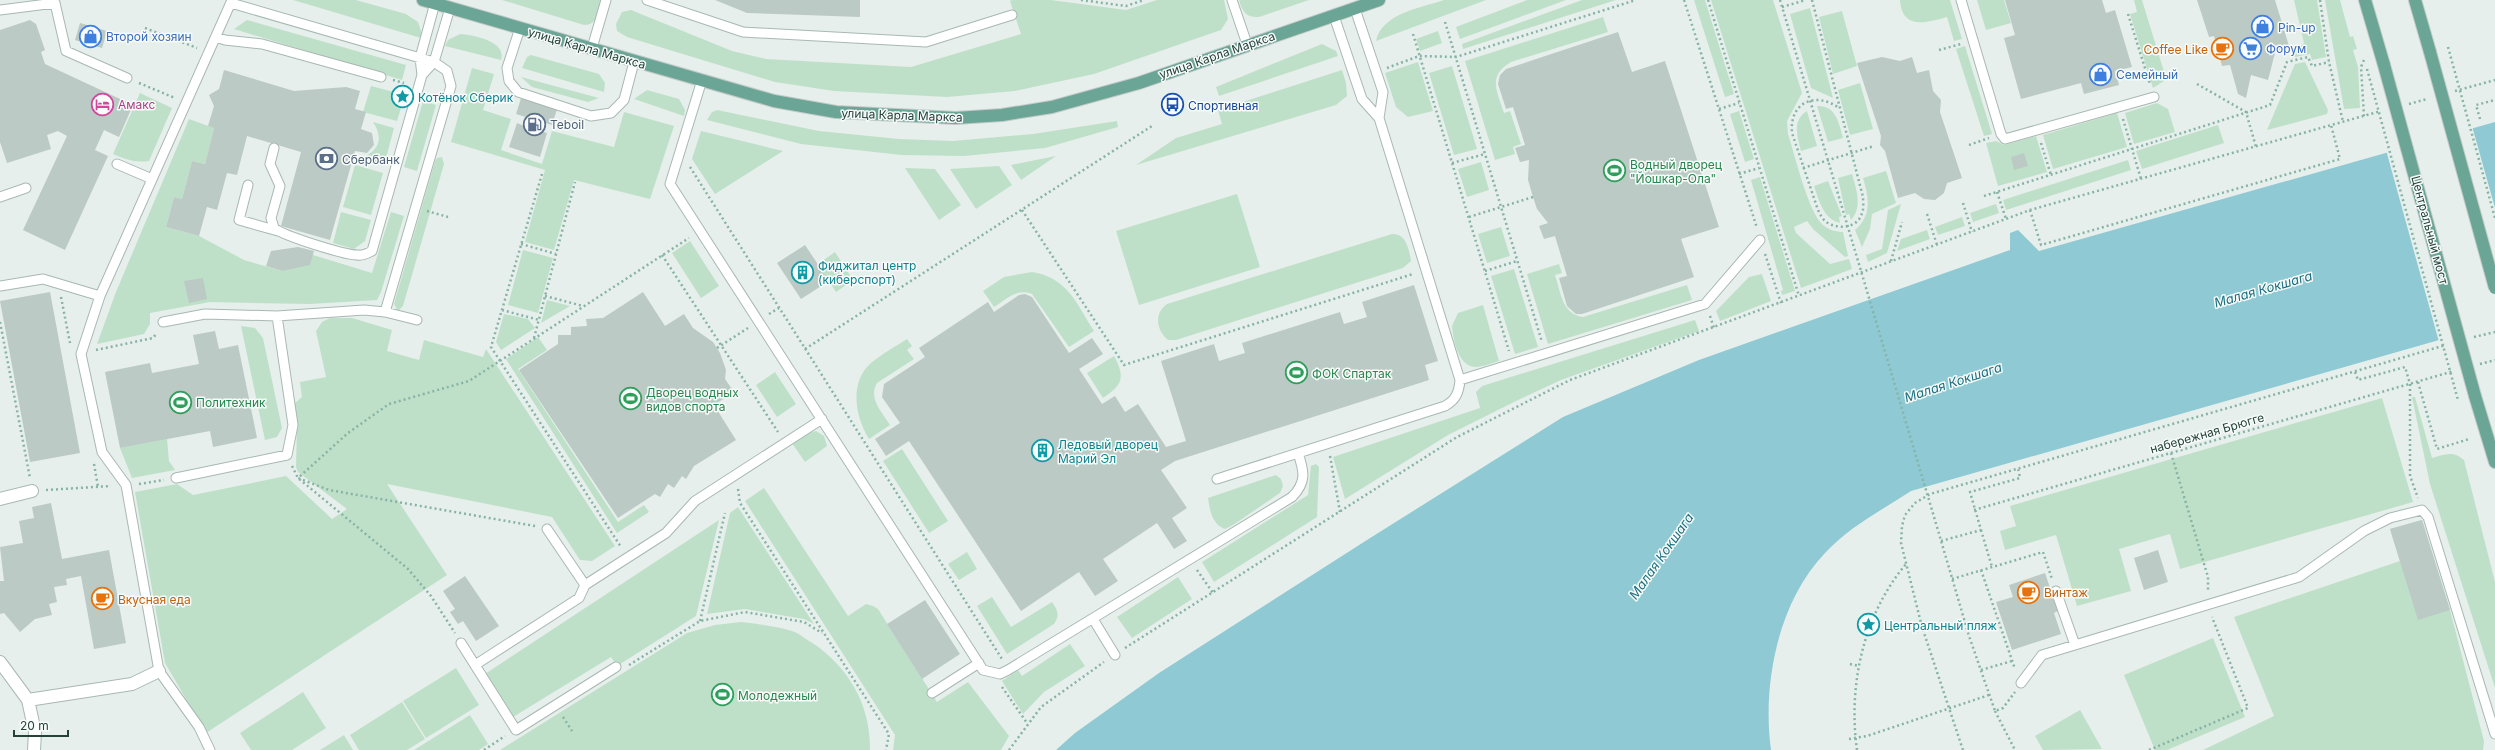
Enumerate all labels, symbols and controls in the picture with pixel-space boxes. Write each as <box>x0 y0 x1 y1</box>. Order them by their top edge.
shop icon: Pin-up <box>2250 14 2276 40</box>
place label: Pin-up <box>2278 20 2316 35</box>
shop icon: Второй хозяин <box>78 23 104 49</box>
street label: улица Карла Маркса <box>527 24 647 72</box>
street label: улица Карла Маркса <box>1157 28 1277 82</box>
place label: Второй хозяин <box>106 29 192 44</box>
supermarket icon: Форум <box>2238 35 2264 61</box>
cafe icon: Coffee Like <box>2210 36 2236 62</box>
place label: Форум <box>2266 41 2306 56</box>
place label: Coffee Like <box>2144 42 2208 57</box>
shop icon: Семейный <box>2088 61 2114 87</box>
place label: Семейный <box>2116 67 2178 82</box>
place icon: Котёнок Сберик <box>390 84 416 110</box>
place label: Котёнок Сберик <box>418 90 514 105</box>
hotel icon: Амакс <box>90 91 116 117</box>
bus stop icon: Спортивная <box>1159 92 1185 118</box>
place label: Амакс <box>118 97 155 112</box>
place label: Спортивная <box>1188 98 1259 113</box>
street label: улица Карла Маркса <box>841 105 963 125</box>
fuel station icon: Teboil <box>521 111 547 137</box>
place label: Teboil <box>550 117 584 132</box>
bank icon: Сбербанк <box>313 146 339 172</box>
place label: Сбербанк <box>342 152 400 167</box>
place label: Водный дворец "Йошкар-Ола" <box>1630 157 1722 186</box>
sports icon: Водный дворец "Йошкар-Ола" <box>1602 158 1628 184</box>
street label: Центральный мост <box>2408 174 2452 286</box>
place label: Фиджитал центр (киберспорт) <box>818 258 916 287</box>
building icon: Фиджитал центр (киберспорт) <box>790 259 816 285</box>
water label: Малая Кокшага <box>2212 267 2314 311</box>
water label: Малая Кокшага <box>1902 359 2004 405</box>
sports icon: ФОК Спартак <box>1283 360 1309 386</box>
place label: ФОК Спартак <box>1312 366 1392 381</box>
place label: Дворец водных видов спорта <box>646 385 739 414</box>
sports icon: Дворец водных видов спорта <box>618 386 644 412</box>
sports icon: Политехник <box>167 389 193 415</box>
place label: Политехник <box>196 395 266 410</box>
street label: набережная Брюгге <box>2148 409 2266 457</box>
place label: Ледовый дворец Марий Эл <box>1058 437 1158 466</box>
building icon: Ледовый дворец Марий Эл <box>1030 438 1056 464</box>
water label: Малая Кокшага <box>1625 510 1697 602</box>
cafe icon: Винтаж <box>2015 579 2041 605</box>
place label: Винтаж <box>2044 585 2088 600</box>
cafe icon: Вкусная еда <box>89 586 115 612</box>
place label: Вкусная еда <box>118 592 191 607</box>
place icon: Центральный пляж <box>1855 612 1881 638</box>
place label: Центральный пляж <box>1884 618 1997 633</box>
sports icon: Молодежный <box>710 682 736 708</box>
place label: Молодежный <box>738 688 817 703</box>
scale bar <box>14 712 68 738</box>
text: 20 m <box>20 718 49 733</box>

